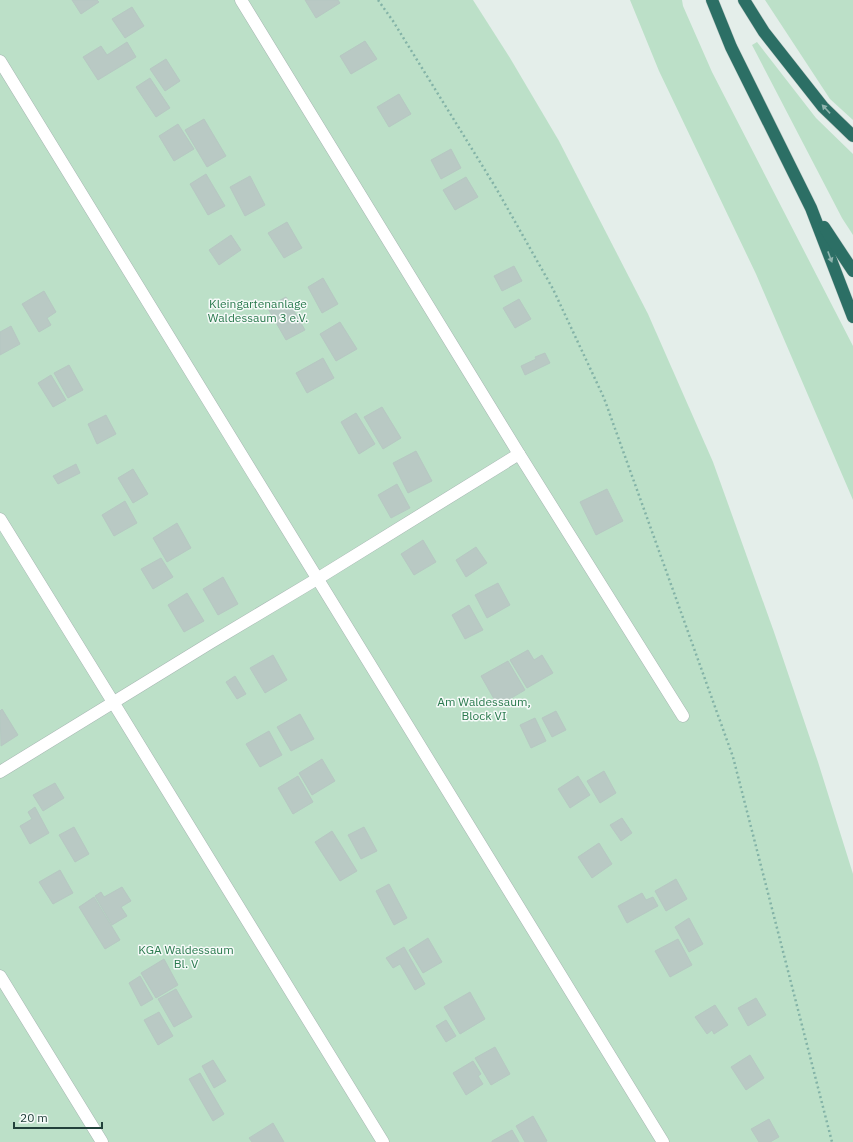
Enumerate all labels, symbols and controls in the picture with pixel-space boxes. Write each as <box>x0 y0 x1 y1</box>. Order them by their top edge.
one-way arrow <box>821 104 830 114</box>
one-way arrow <box>828 252 834 264</box>
park label: Kleingartenanlage Waldessaum 3 e.V. <box>208 296 308 325</box>
park label: Am Waldessaum, Block VI <box>437 694 531 723</box>
park label: KGA Waldessaum Bl. V <box>138 942 234 971</box>
scale bar <box>14 1104 102 1130</box>
text: 20 m <box>20 1110 48 1125</box>

